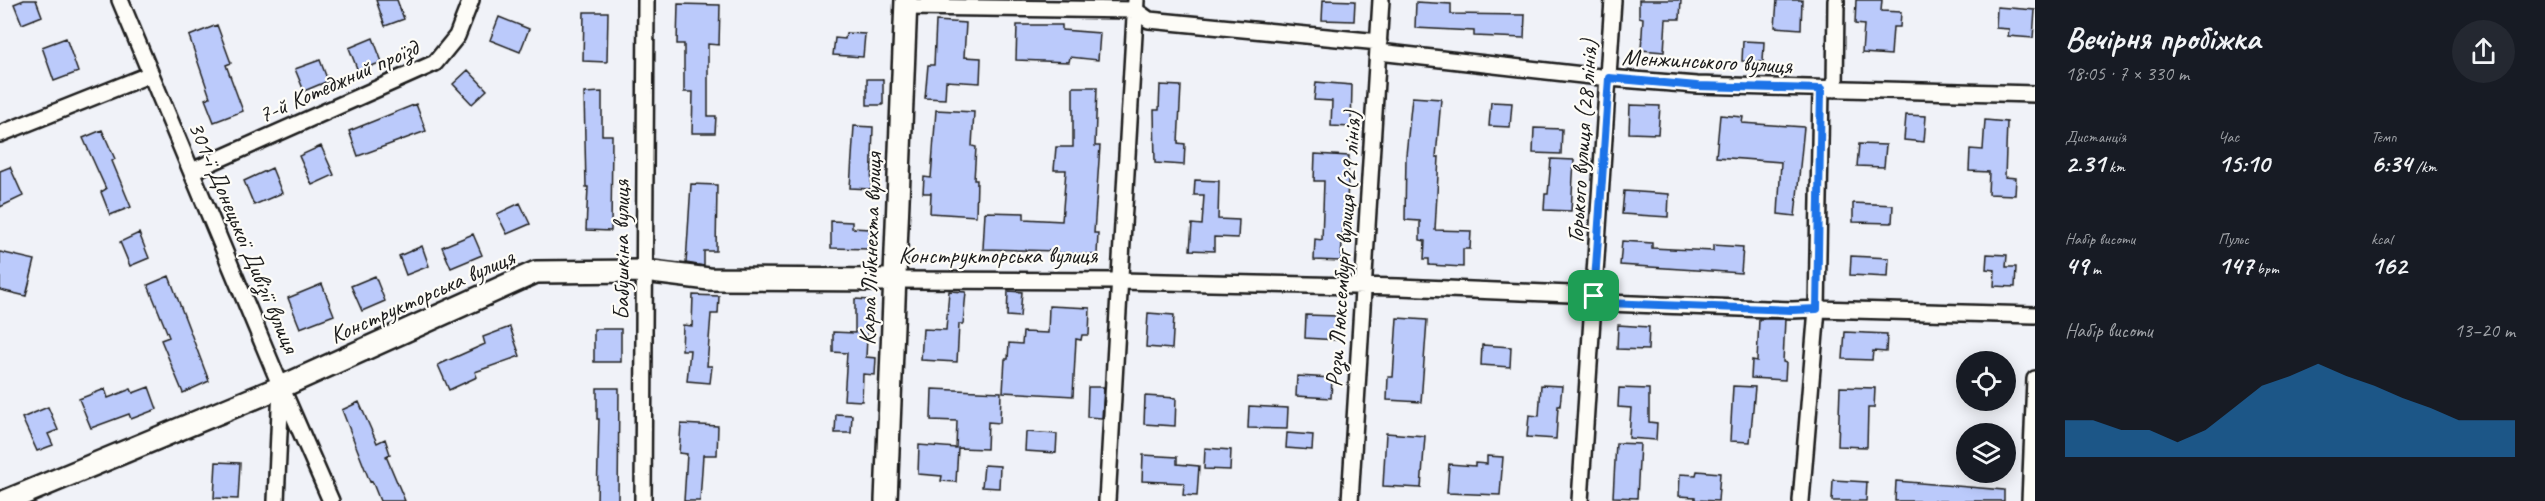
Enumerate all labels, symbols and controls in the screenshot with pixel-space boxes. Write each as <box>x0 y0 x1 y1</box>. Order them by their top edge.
text: Вечірня пробіжка <box>2065 17 2260 59</box>
button: share <box>2452 20 2515 83</box>
street label: 7-й Котеджний проїзд <box>253 31 425 131</box>
street label: Горького вулиця (28 лiнiя) <box>1560 37 1604 243</box>
street label: Менжинського вулиця <box>1621 42 1794 81</box>
text: 18:05 · 7 × 330 m <box>2065 61 2189 86</box>
street label: Рози Люксембург вулиця (29 лiнiя) <box>1318 109 1369 388</box>
street label: 301-ї Донецької Дивізії вулиця <box>181 117 307 359</box>
text: Дистанція <box>2065 127 2126 147</box>
text: Час <box>2218 127 2239 147</box>
text: Темп <box>2371 127 2397 147</box>
text: 2.31 <box>2065 147 2105 180</box>
text: 15:10 <box>2218 147 2270 180</box>
text: 6:34 <box>2371 147 2412 180</box>
street label: Карла Лібкнехта вулиця <box>852 151 888 346</box>
text: km <box>2105 157 2125 177</box>
text: /km <box>2412 157 2437 177</box>
street label: Бабушкіна вулиця <box>606 178 636 320</box>
text: Набір висоти <box>2065 229 2135 249</box>
text: Пульс <box>2218 229 2249 249</box>
text: kcal <box>2371 229 2392 249</box>
street label: Конструкторська вулиця <box>899 240 1099 270</box>
street label: Конструкторська вулиця <box>325 241 520 350</box>
text: 49 <box>2065 249 2088 282</box>
text: 147 <box>2218 249 2253 282</box>
text: 162 <box>2371 249 2407 282</box>
text: m <box>2088 259 2101 279</box>
text: bpm <box>2253 259 2279 279</box>
pin <box>1568 270 1619 321</box>
icon: arrive <box>1577 279 1610 312</box>
text: Набір висоти <box>2065 318 2152 343</box>
text: 13–20 m <box>2454 318 2515 343</box>
map controls <box>1956 351 2016 483</box>
button: locate <box>1956 351 2016 411</box>
button: layers <box>1956 423 2016 483</box>

